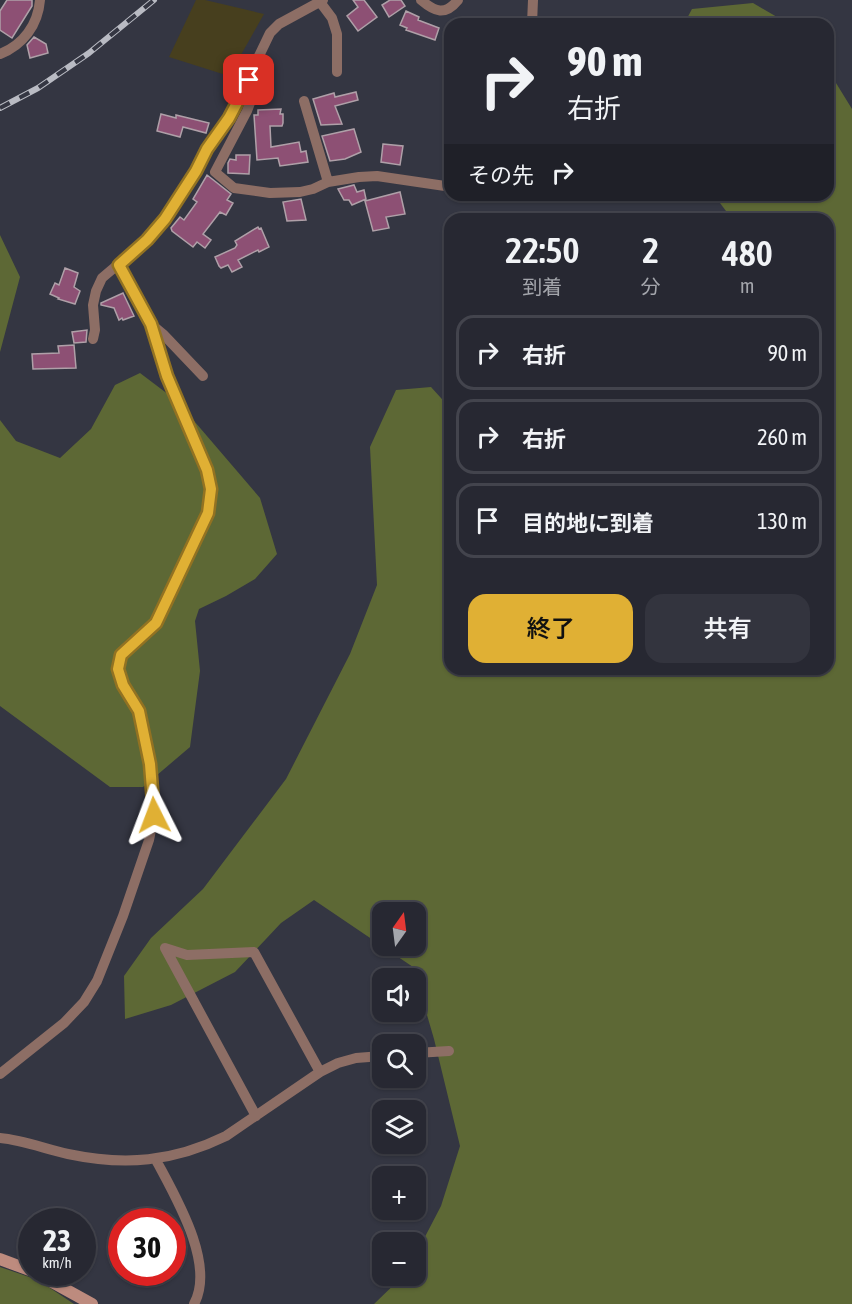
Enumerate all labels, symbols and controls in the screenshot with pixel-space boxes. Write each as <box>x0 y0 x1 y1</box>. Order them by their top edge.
text: 90 m <box>567 37 642 85</box>
icon: right <box>468 42 546 120</box>
pin <box>223 54 274 105</box>
icon: arrive <box>232 63 265 96</box>
text: 右折 <box>567 93 621 124</box>
icon: right <box>546 156 579 189</box>
text: その先 <box>468 162 534 188</box>
text: 22:50 <box>505 229 579 271</box>
text: 2 <box>642 229 659 271</box>
text: 480 <box>722 232 773 274</box>
text: m <box>740 274 755 297</box>
text: 到着 <box>522 275 562 298</box>
text: 分 <box>641 275 661 298</box>
icon: right <box>471 336 504 369</box>
text: 90 m <box>767 340 807 366</box>
text: 右折 <box>522 342 566 368</box>
icon: right <box>471 420 504 453</box>
text: 260 m <box>757 424 807 450</box>
text: 右折 <box>522 426 566 452</box>
icon: arrive <box>471 504 504 537</box>
text: 130 m <box>757 508 807 534</box>
text: 目的地に到着 <box>522 510 654 536</box>
button: 終了 <box>468 594 633 663</box>
button: 共有 <box>645 594 810 663</box>
position arrow <box>122 783 186 847</box>
north arrow <box>372 902 426 956</box>
map controls <box>372 902 426 1286</box>
button: sound <box>372 968 426 1022</box>
button: search <box>372 1034 426 1088</box>
button: layers <box>372 1100 426 1154</box>
button: + <box>372 1166 426 1220</box>
speed limit sign: 30 <box>108 1208 186 1286</box>
text: 23 <box>43 1223 71 1257</box>
button: − <box>372 1232 426 1286</box>
text: km/h <box>42 1254 72 1271</box>

